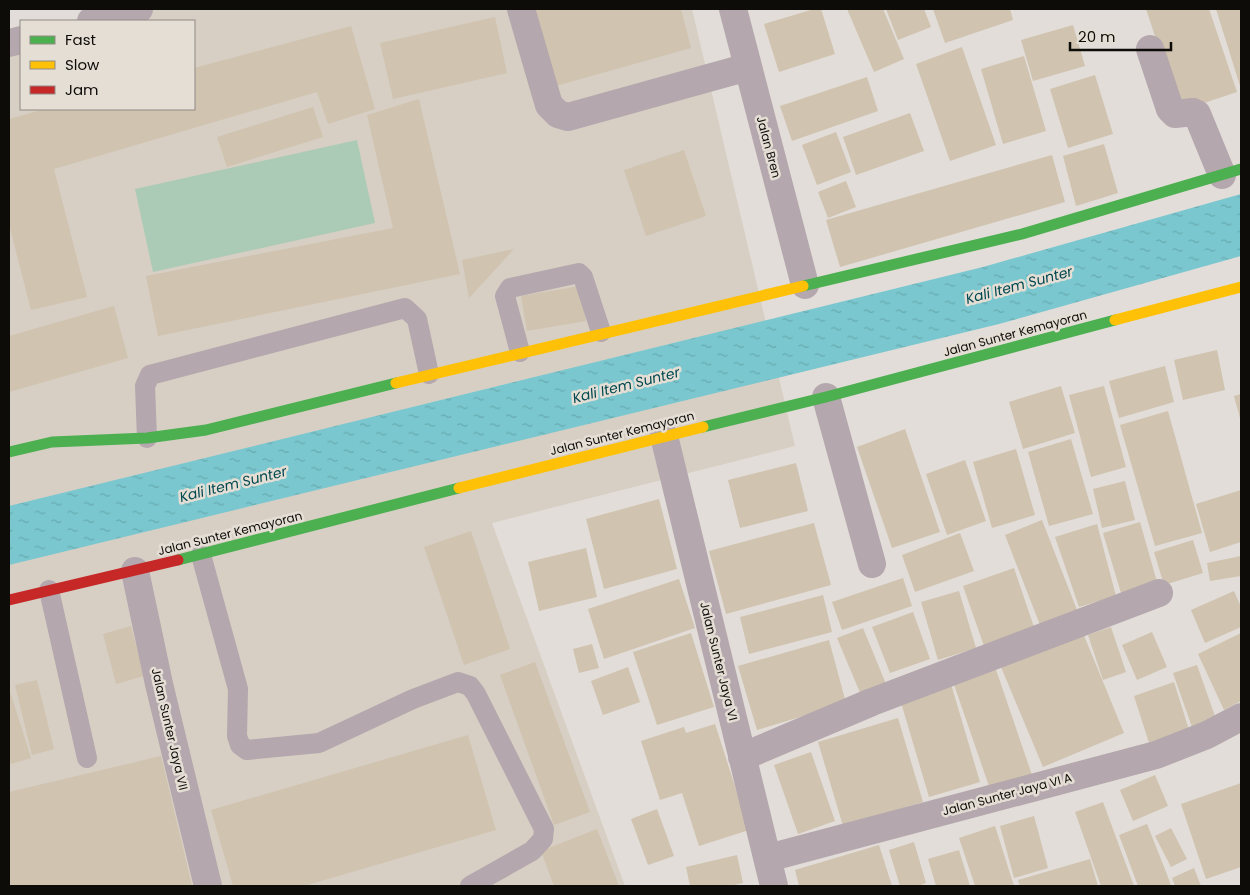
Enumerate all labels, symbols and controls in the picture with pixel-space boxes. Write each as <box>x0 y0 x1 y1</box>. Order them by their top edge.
legend <box>20 20 195 110</box>
scale bar <box>1070 20 1171 52</box>
text: 20 m <box>1078 26 1116 47</box>
text: Fast <box>65 29 96 50</box>
text: Slow <box>65 54 100 75</box>
text: Jam <box>65 79 99 100</box>
street label: Jalan Bren <box>753 114 785 180</box>
water label: Kali Item Sunter <box>963 261 1075 309</box>
street label: Jalan Sunter Kemayoran <box>941 306 1089 360</box>
water label: Kali Item Sunter <box>570 362 682 408</box>
street label: Jalan Sunter Kemayoran <box>548 407 696 459</box>
water label: Kali Item Sunter <box>177 461 289 507</box>
street label: Jalan Sunter Kemayoran <box>156 507 304 559</box>
street label: Jalan Sunter Jaya VI <box>696 600 742 722</box>
street label: Jalan Sunter Jaya VII <box>148 666 192 792</box>
street label: Jalan Sunter Jaya VI A <box>940 769 1074 819</box>

